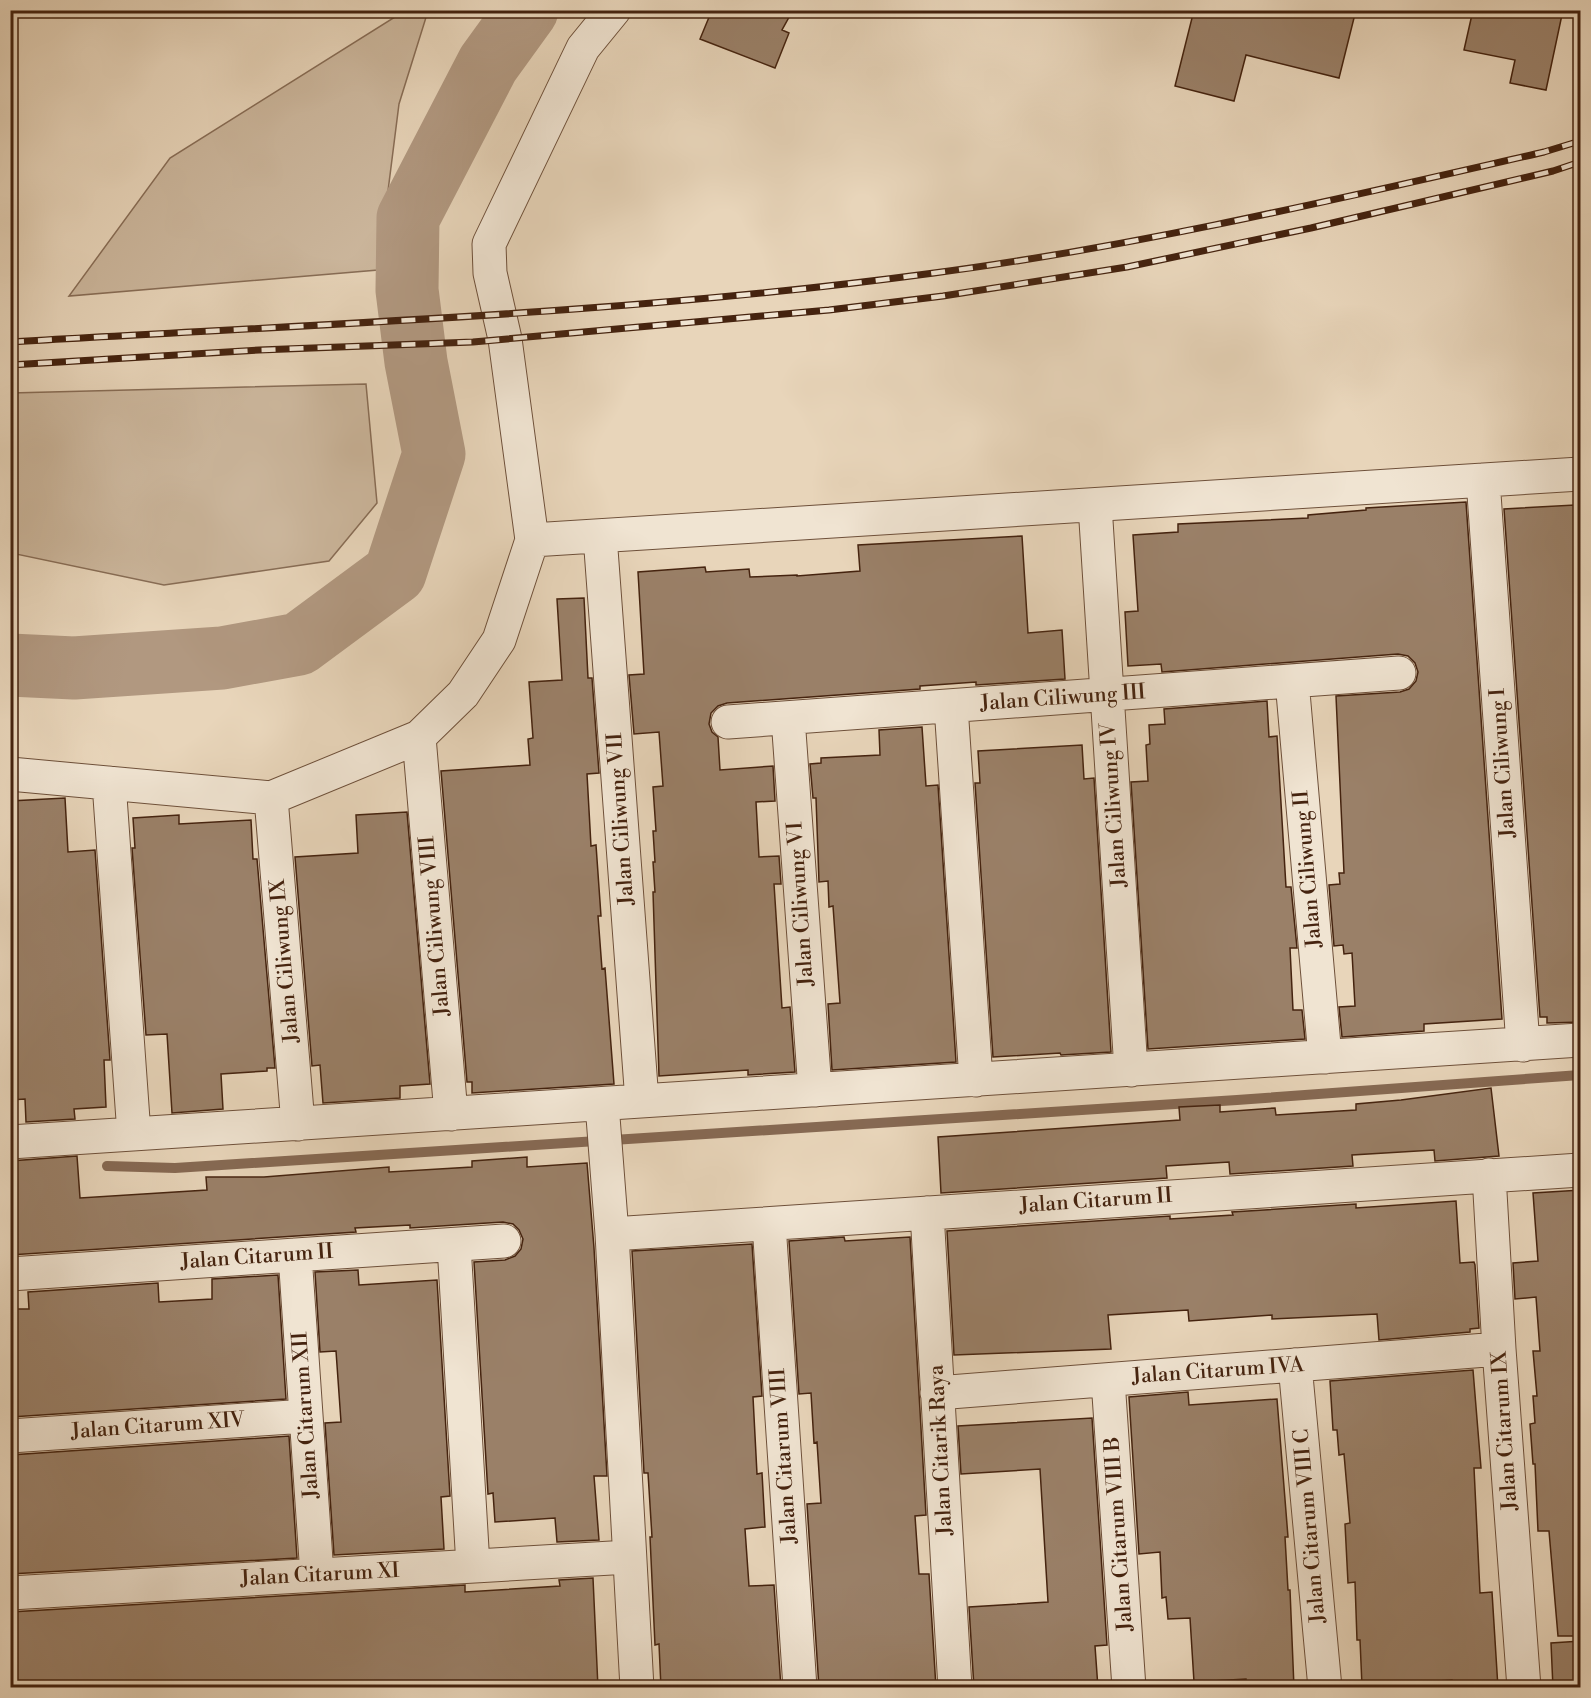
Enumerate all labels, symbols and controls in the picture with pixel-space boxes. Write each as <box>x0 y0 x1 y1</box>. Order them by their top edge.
street label: Jalan Ciliwung III <box>978 679 1147 717</box>
street label: Jalan Ciliwung I <box>1485 687 1521 840</box>
street label: Jalan Ciliwung IV <box>1095 721 1133 889</box>
street label: Jalan Ciliwung VII <box>602 732 640 907</box>
street label: Jalan Ciliwung II <box>1288 789 1328 950</box>
street label: Jalan Ciliwung VI <box>782 821 820 988</box>
street label: Jalan Ciliwung VIII <box>414 835 456 1018</box>
street label: Jalan Ciliwung IX <box>265 877 305 1045</box>
street label: Jalan Citarum II <box>1018 1183 1173 1219</box>
street label: Jalan Citarum II <box>179 1239 334 1275</box>
street label: Jalan Citarum XII <box>287 1331 325 1500</box>
street label: Jalan Citarum IX <box>1486 1350 1524 1512</box>
street label: Jalan Citarum IVA <box>1130 1352 1305 1390</box>
street label: Jalan Citarik Raya <box>924 1364 959 1537</box>
street label: Jalan Citarum VIII <box>765 1367 803 1546</box>
street label: Jalan Citarum XIV <box>69 1407 247 1445</box>
street label: Jalan Citarum VIII C <box>1289 1428 1332 1625</box>
street label: Jalan Citarum VIII B <box>1099 1436 1139 1633</box>
street label: Jalan Citarum XI <box>239 1558 400 1592</box>

